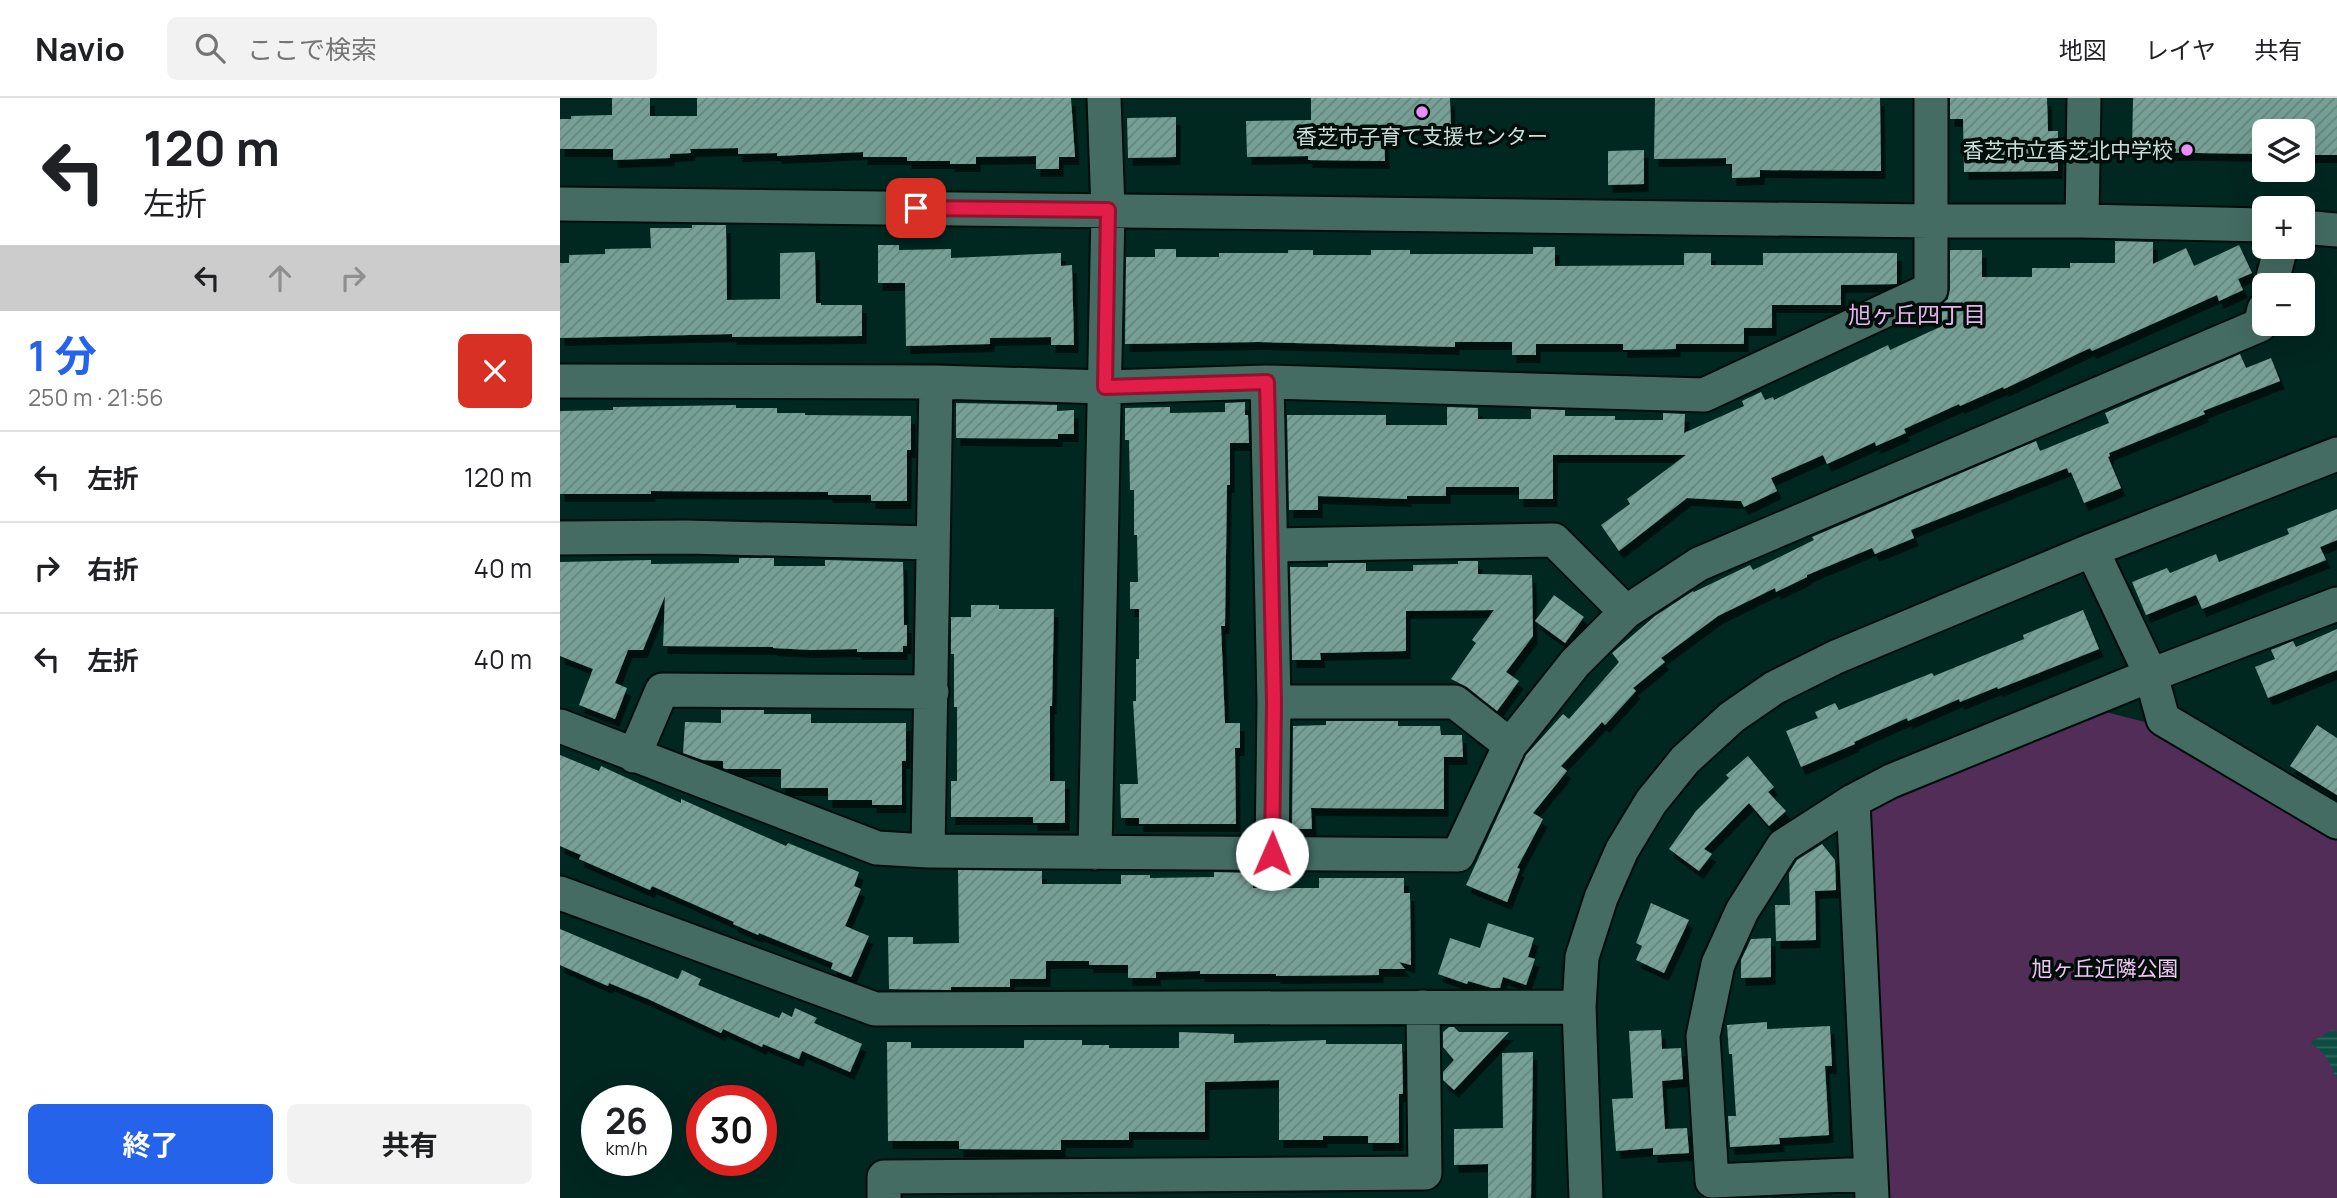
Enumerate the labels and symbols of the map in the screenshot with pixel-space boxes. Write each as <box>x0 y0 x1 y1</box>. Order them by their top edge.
marker: 香芝市子育て支援センター <box>1414 104 1430 120</box>
place label: 香芝市子育て支援センター <box>1296 122 1548 150</box>
place label: 香芝市立香芝北中学校 <box>1963 136 2173 164</box>
marker: 香芝市立香芝北中学校 <box>2179 142 2195 158</box>
pin <box>886 178 946 238</box>
district label: 旭ヶ丘四丁目 <box>1848 298 1986 330</box>
position arrow <box>1235 817 1309 891</box>
park label: 旭ヶ丘近隣公園 <box>2032 954 2179 982</box>
speed limit sign: 30 <box>686 1085 777 1176</box>

